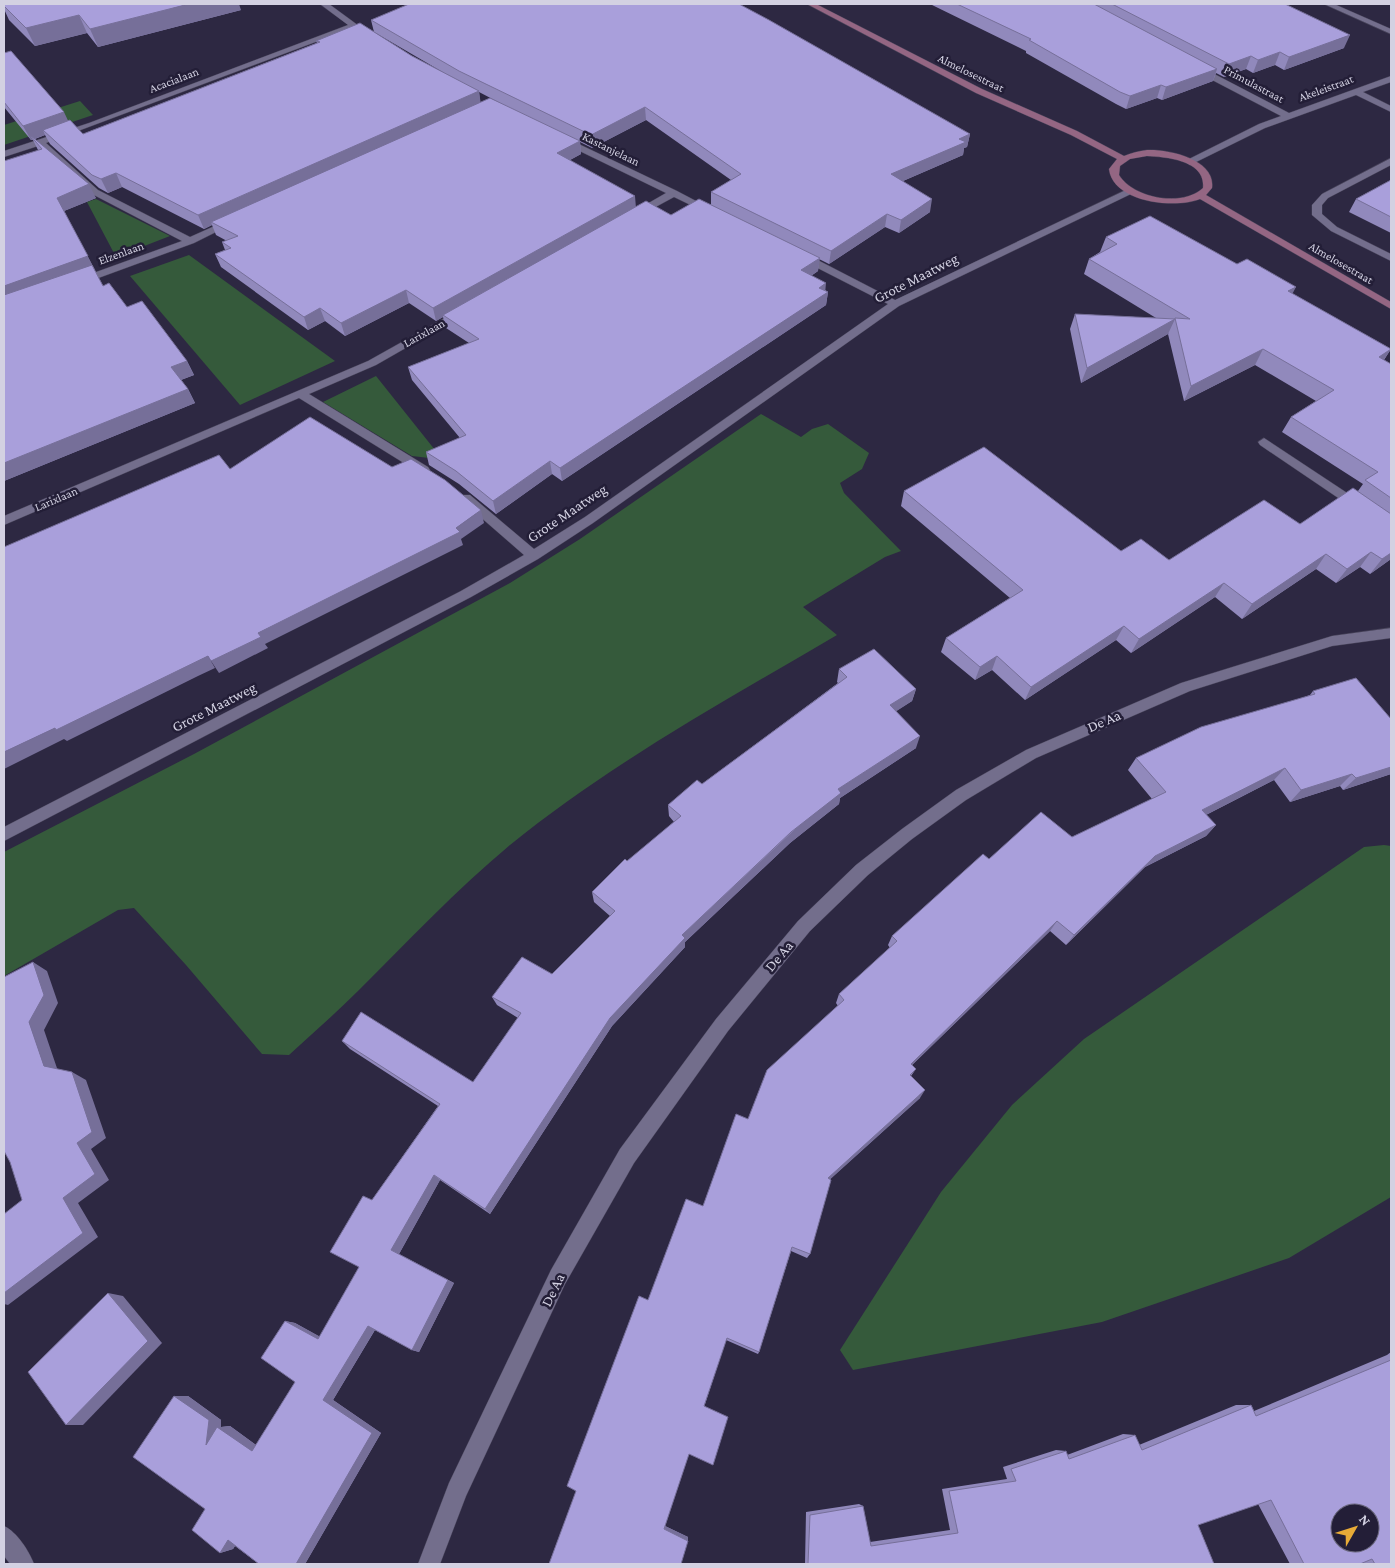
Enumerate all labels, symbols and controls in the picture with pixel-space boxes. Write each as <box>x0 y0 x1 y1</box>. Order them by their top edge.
street label: Almelosestraat <box>936 51 1007 95</box>
street label: Primulastraat <box>1222 62 1287 106</box>
street label: Acacialaan <box>147 64 201 96</box>
street label: Akeleistraat <box>1297 71 1356 104</box>
street label: Kastanjelaan <box>580 129 642 169</box>
street label: Elzenlaan <box>96 238 146 268</box>
street label: Almelosestraat <box>1306 239 1376 288</box>
street label: Grote Maatweg <box>871 250 961 307</box>
street label: Larixlaan <box>401 316 448 350</box>
street label: Grote Maatweg <box>524 481 610 546</box>
street label: Larixlaan <box>32 483 80 514</box>
street label: Grote Maatweg <box>169 679 259 736</box>
street label: De Aa <box>1085 707 1123 735</box>
street label: De Aa <box>762 937 796 975</box>
street label: De Aa <box>538 1271 568 1309</box>
north arrow <box>1330 1503 1380 1553</box>
text: N <box>1356 1511 1375 1529</box>

